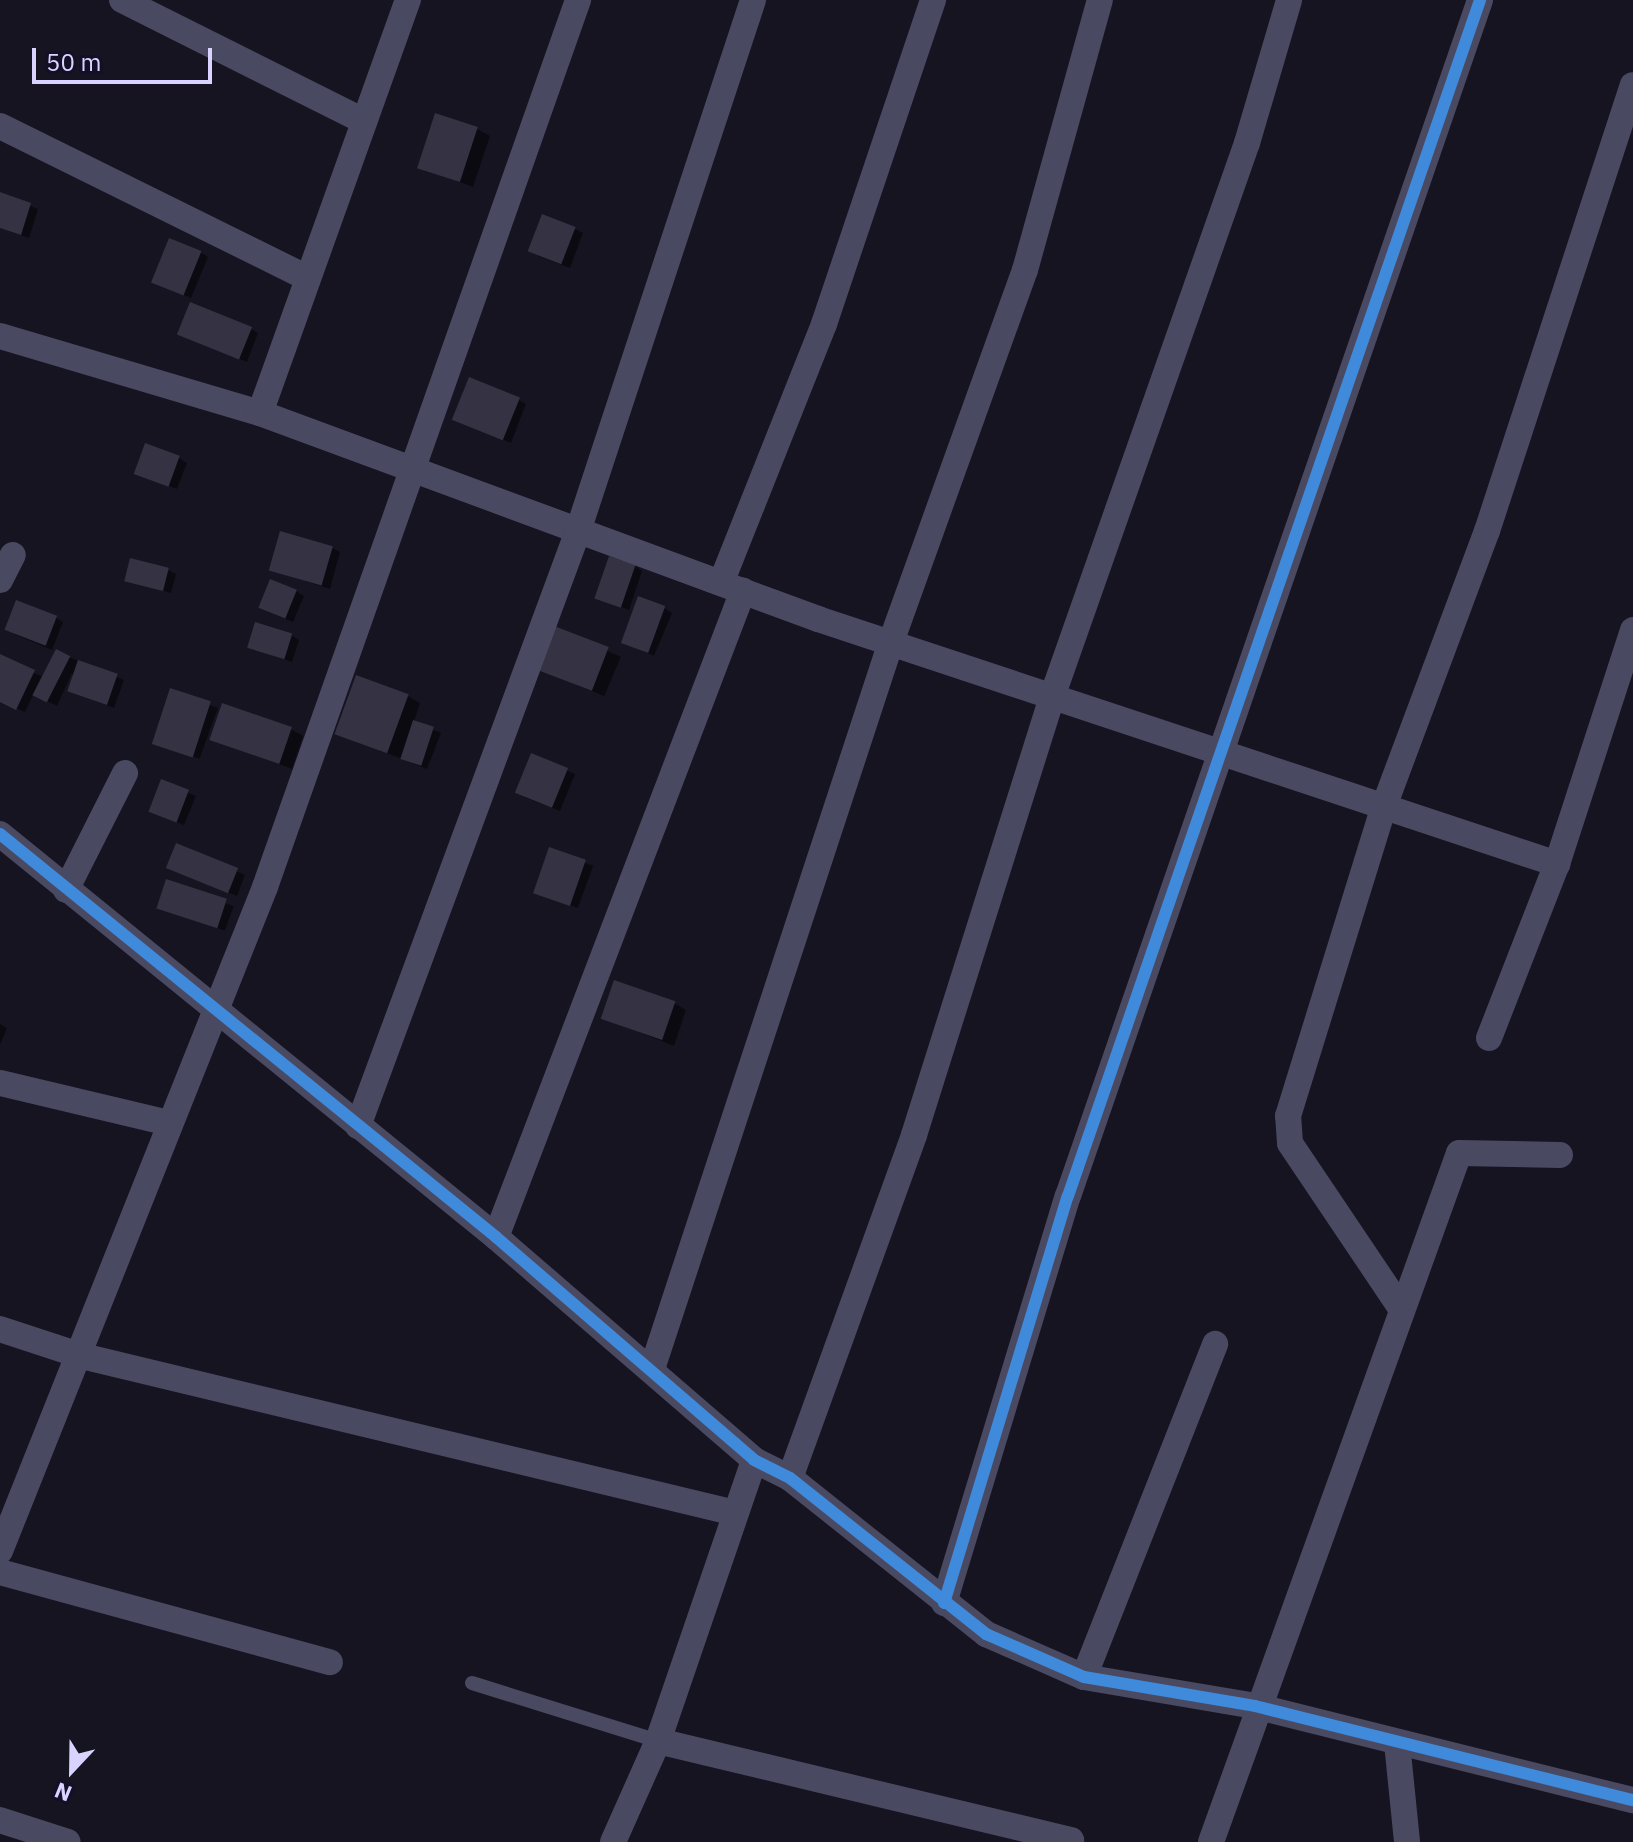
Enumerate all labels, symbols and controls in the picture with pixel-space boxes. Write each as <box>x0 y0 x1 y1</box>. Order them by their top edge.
scale bar <box>36 32 216 82</box>
text: 50 m <box>46 46 101 78</box>
north arrow <box>32 1730 112 1810</box>
text: N <box>50 1776 76 1809</box>

